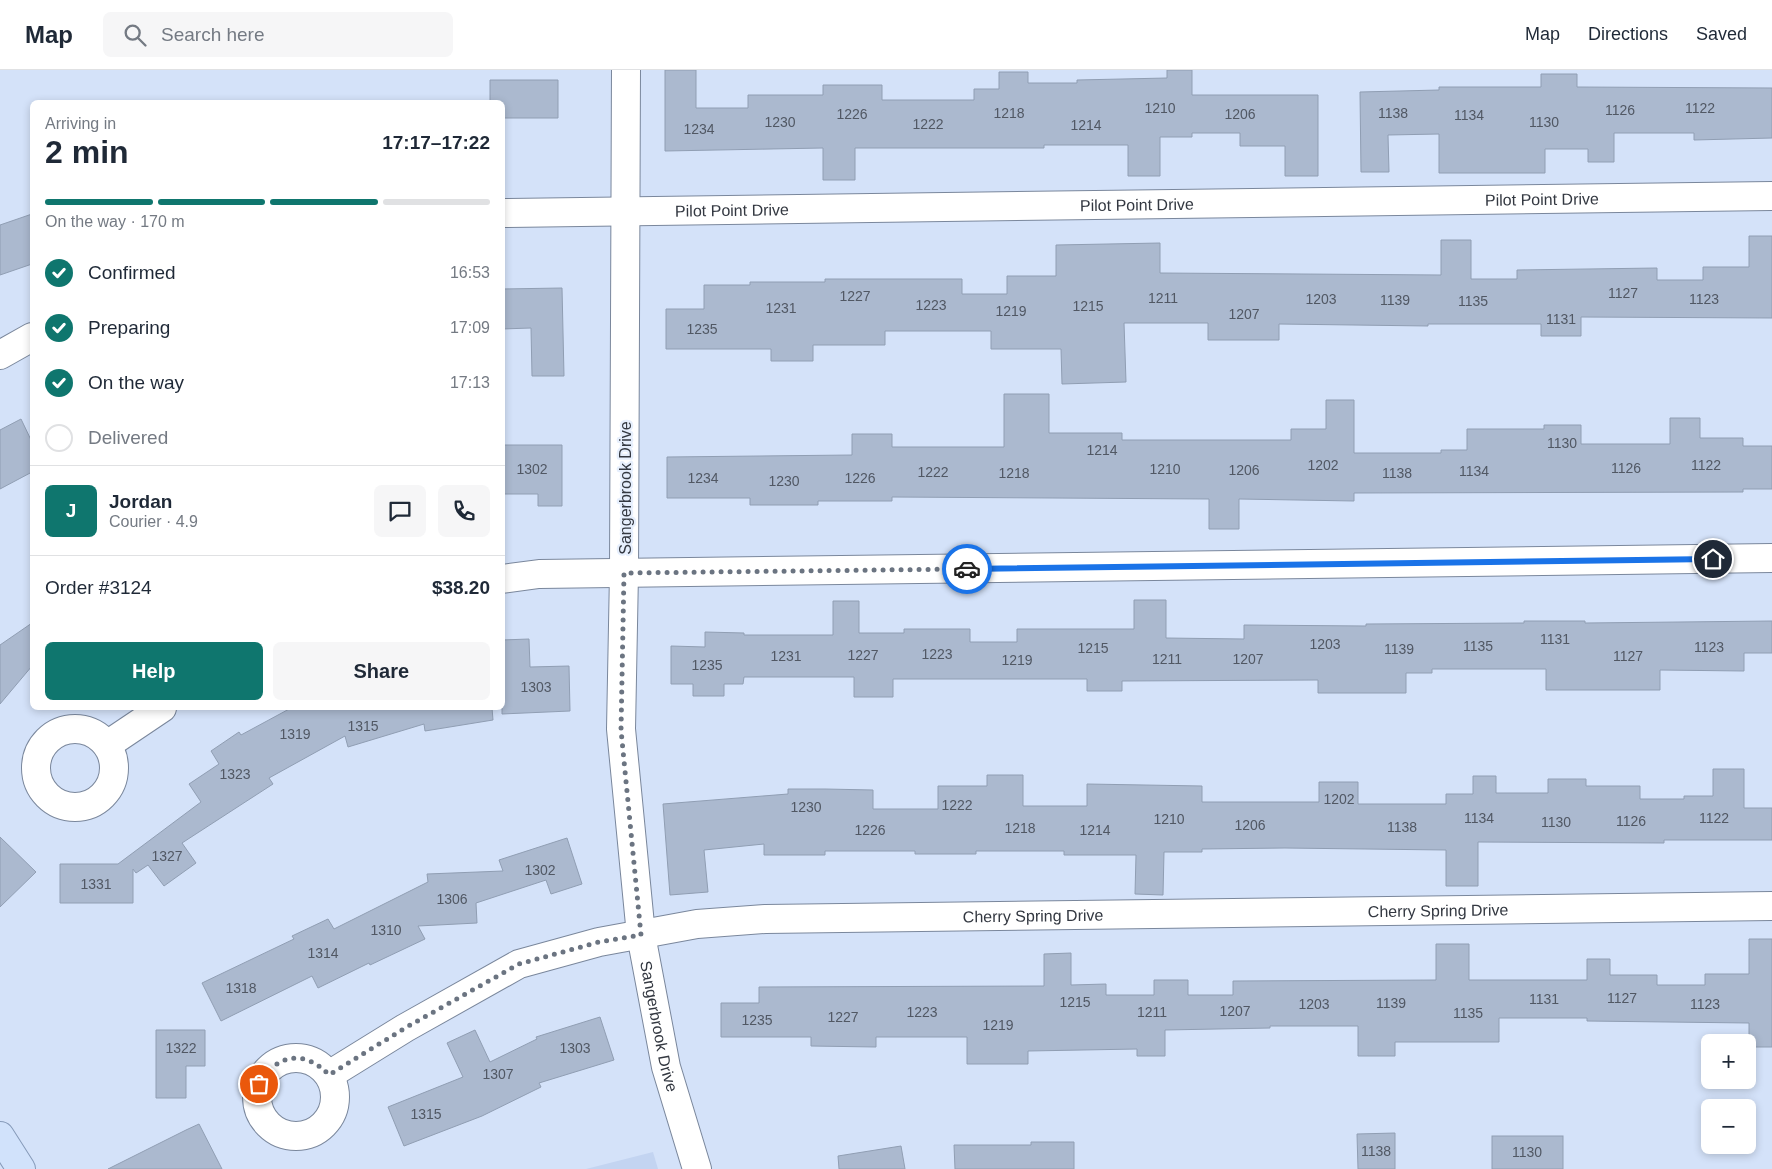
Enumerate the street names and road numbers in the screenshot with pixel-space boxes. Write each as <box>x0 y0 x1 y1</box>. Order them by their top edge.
street label: Pilot Point Drive <box>1485 190 1599 209</box>
street label: Pilot Point Drive <box>1080 196 1194 214</box>
street label: Pilot Point Drive <box>675 201 789 220</box>
street label: Sangerbrook Drive <box>617 421 634 555</box>
street label: Cherry Spring Drive <box>1368 901 1509 920</box>
street label: Cherry Spring Drive <box>963 907 1104 925</box>
street label: Sangerbrook Drive <box>637 959 681 1094</box>

